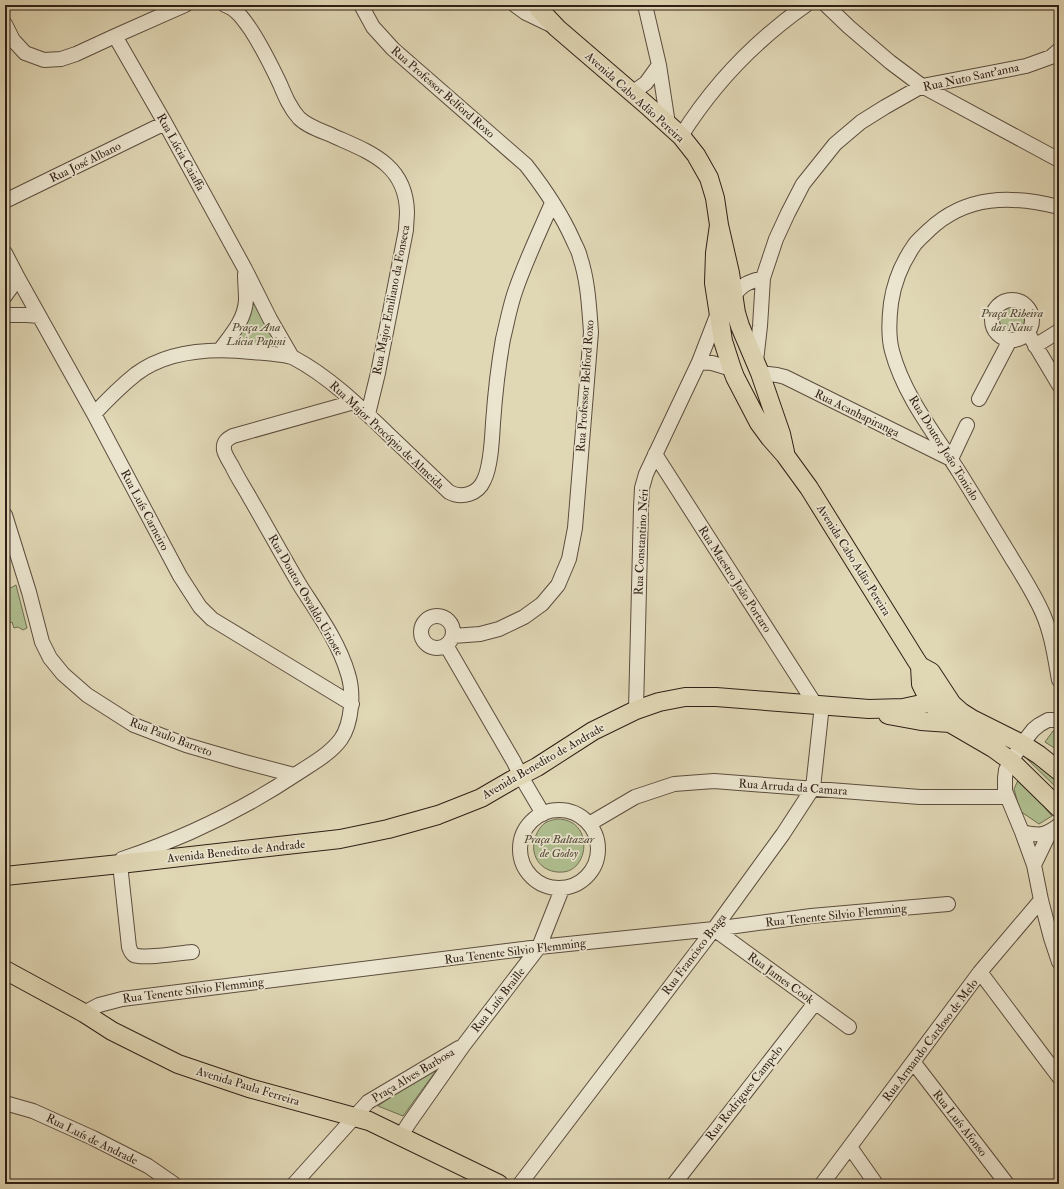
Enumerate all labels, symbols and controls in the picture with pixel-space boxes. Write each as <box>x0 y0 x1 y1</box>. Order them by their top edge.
street label: Rua Professor Belford Roxo <box>388 43 498 142</box>
street label: Avenida Cabo Adão Pereira <box>581 48 688 147</box>
street label: Rua Nuto Sant'anna <box>922 60 1021 95</box>
street label: Rua Lúcia Caiaffa <box>153 111 209 194</box>
street label: Rua José Albano <box>47 139 124 186</box>
street label: Rua Major Emiliano da Fonseca <box>370 223 414 376</box>
park label: Praça Ribeira das Naus <box>980 306 1044 335</box>
street label: Rua Professor Belford Roxo <box>573 319 598 453</box>
park label: Praça Ana Lúcia Papini <box>225 320 286 349</box>
street label: Rua Major Procópio de Almeida <box>326 378 448 493</box>
street label: Rua Acanhapiranga <box>812 386 903 441</box>
street label: Rua Doutor João Toniolo <box>905 393 982 504</box>
street label: Rua Luís Carneiro <box>117 467 172 554</box>
street label: Rua Constantino Néri <box>631 488 652 596</box>
street label: Avenida Cabo Adão Pereira <box>813 501 895 620</box>
street label: Rua Maestro João Portaro <box>695 523 775 636</box>
street label: Rua Doutor Osvaldo Urioste <box>265 532 347 659</box>
street label: Rua Paulo Barreto <box>127 715 215 760</box>
street label: Avenida Benedito de Andrade <box>479 720 607 803</box>
street label: Rua Arruda da Camara <box>738 776 849 799</box>
park label: Praça Baltazar de Godoy <box>523 832 595 861</box>
street label: Avenida Benedito de Andrade <box>165 837 306 866</box>
street label: Rua Tenente Silvio Flemming <box>765 900 909 930</box>
street label: Rua Francisco Braga <box>659 910 731 998</box>
street label: Rua Tenente Silvio Flemming <box>444 935 588 968</box>
street label: Rua James Cook <box>744 949 817 1008</box>
street label: Rua Luís Braille <box>468 965 528 1036</box>
street label: Rua Tenente Silvio Flemming <box>122 974 266 1007</box>
street label: Rua Armando Cardoso de Melo <box>879 976 982 1105</box>
street label: Rua Rodrigues Campelo <box>703 1043 786 1144</box>
street label: Praça Alves Barbosa <box>369 1044 458 1106</box>
street label: Avenida Paula Ferreira <box>193 1063 302 1110</box>
street label: Rua Luís Afonso <box>929 1087 990 1160</box>
street label: Rua Luís de Andrade <box>43 1111 140 1168</box>

